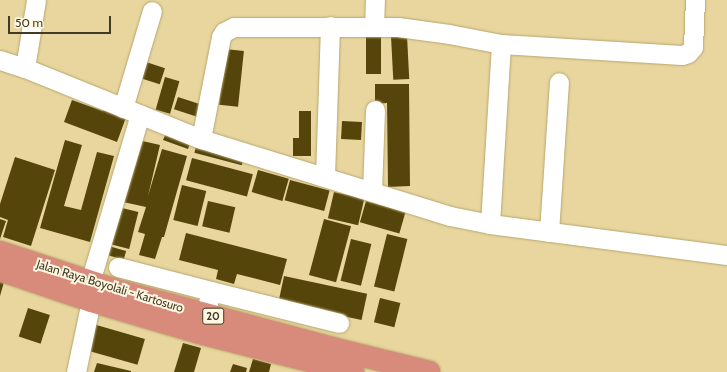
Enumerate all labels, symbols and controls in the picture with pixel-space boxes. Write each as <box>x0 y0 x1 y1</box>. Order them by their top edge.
scale bar <box>10 8 113 34</box>
text: 50 m <box>15 15 43 30</box>
street label: Jalan Raya Boyolali - Kartosuro <box>35 257 185 315</box>
road number: 20 <box>202 307 224 325</box>

